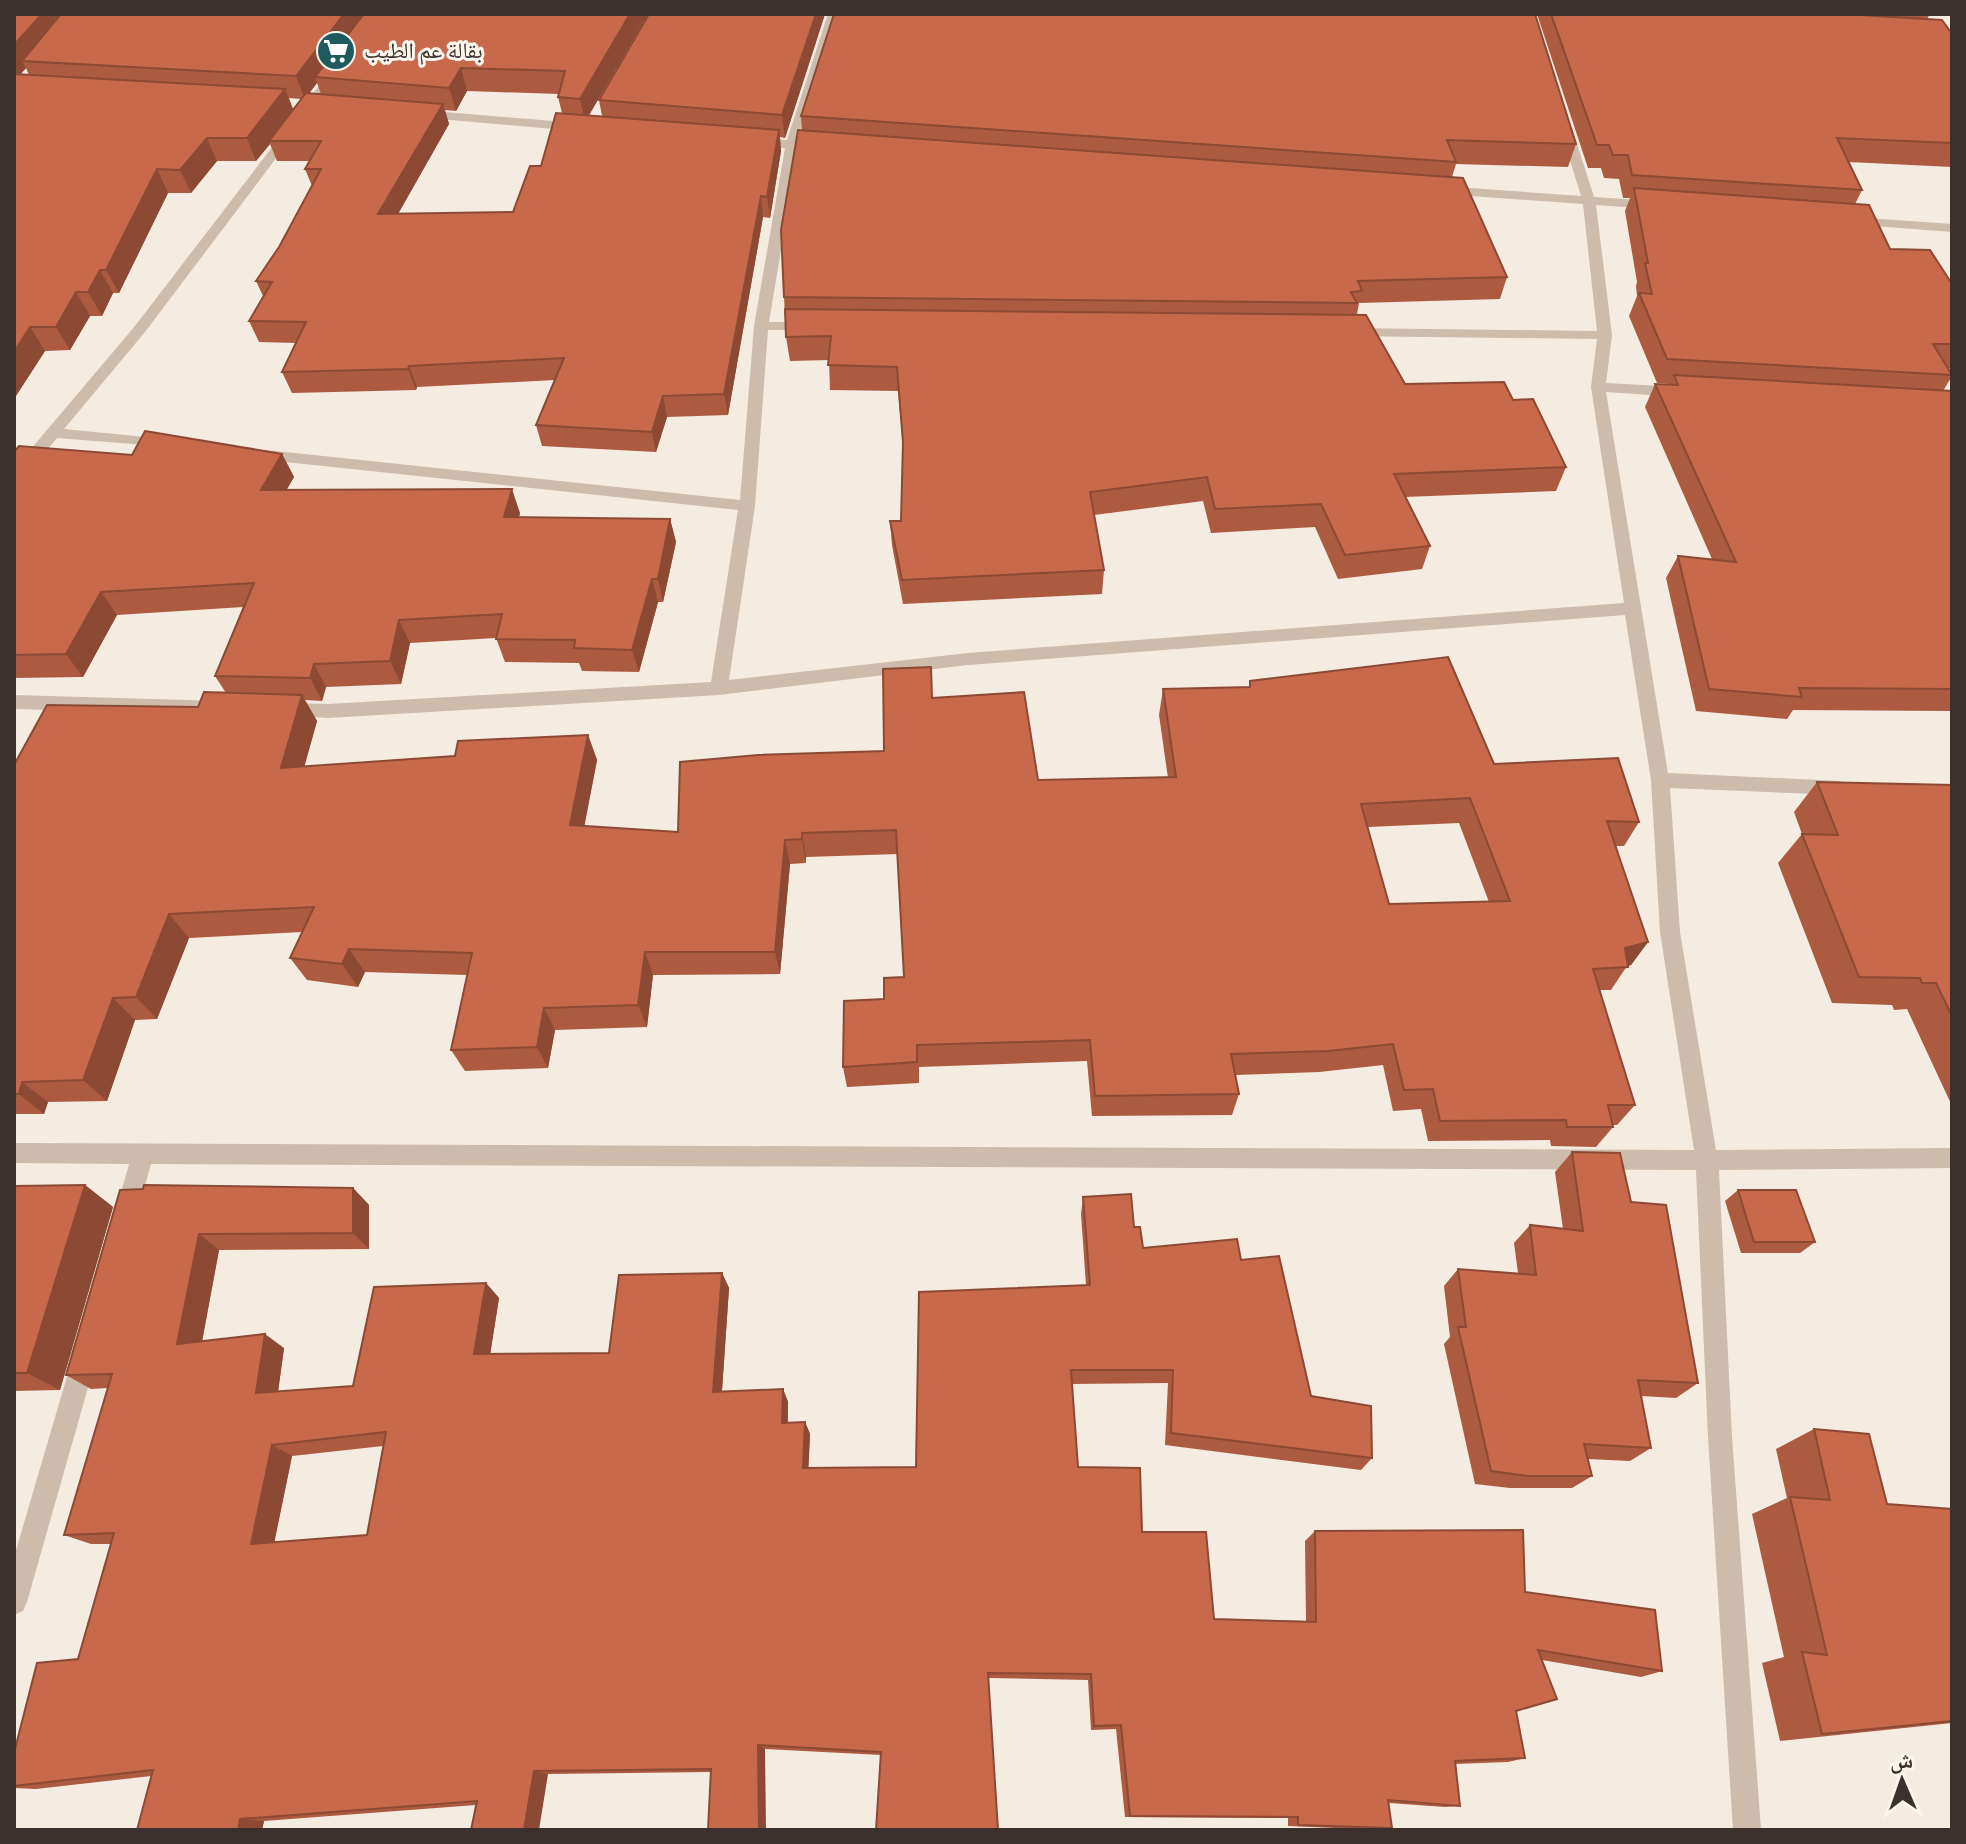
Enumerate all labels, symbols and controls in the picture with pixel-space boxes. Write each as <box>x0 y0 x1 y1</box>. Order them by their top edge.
supermarket icon: بقالة عم الطيب <box>315 30 357 72</box>
place label: بقالة عم الطيب <box>364 38 483 65</box>
north arrow <box>1862 1740 1942 1820</box>
text: ش <box>1889 1748 1913 1774</box>

